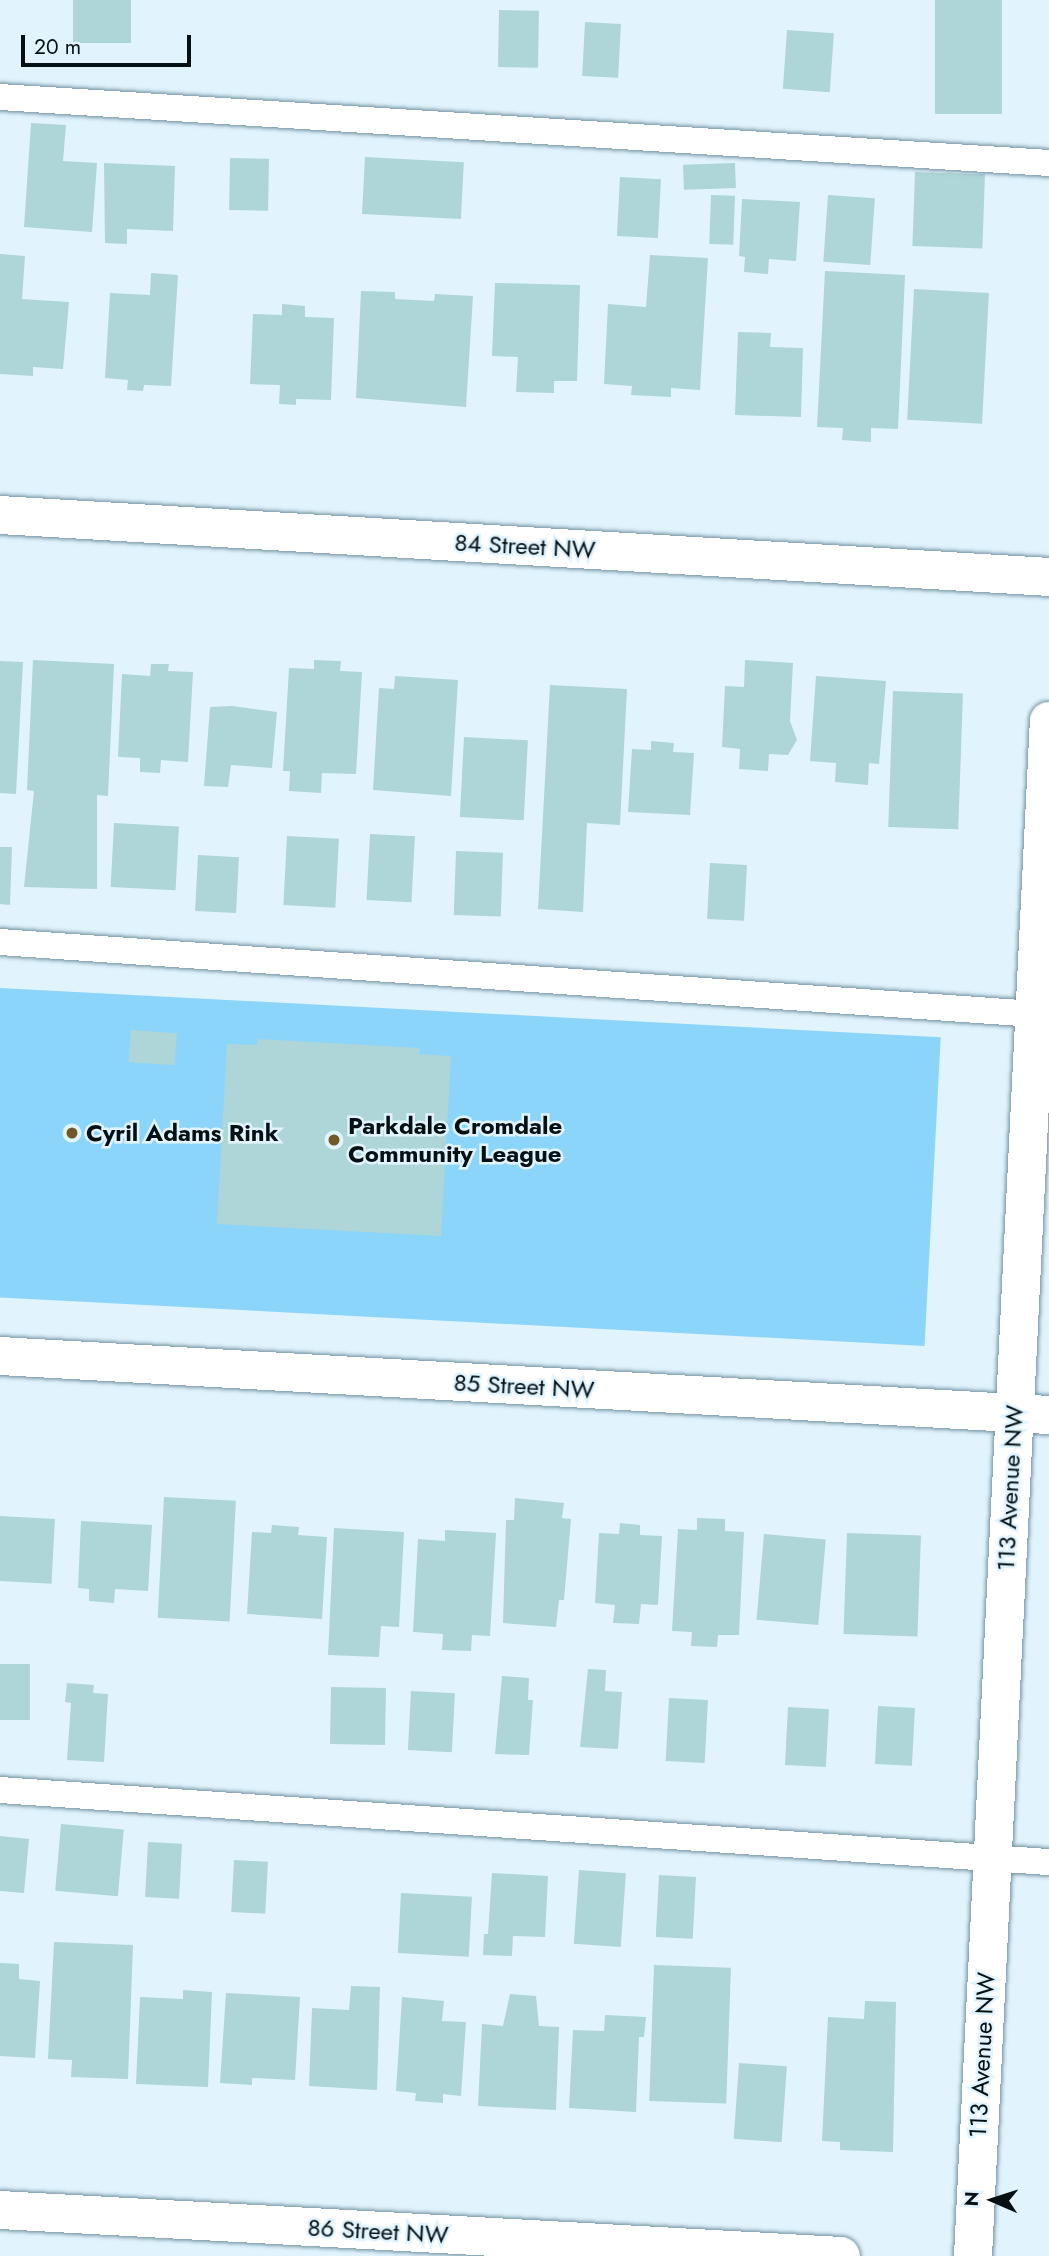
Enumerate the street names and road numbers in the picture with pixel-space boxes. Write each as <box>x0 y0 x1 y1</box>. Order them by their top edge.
street label: 84 Street NW <box>454 528 596 564</box>
street label: 85 Street NW <box>453 1368 595 1404</box>
street label: 113 Avenue NW <box>991 1404 1029 1572</box>
street label: 113 Avenue NW <box>963 1971 1001 2139</box>
street label: 86 Street NW <box>307 2213 449 2249</box>

